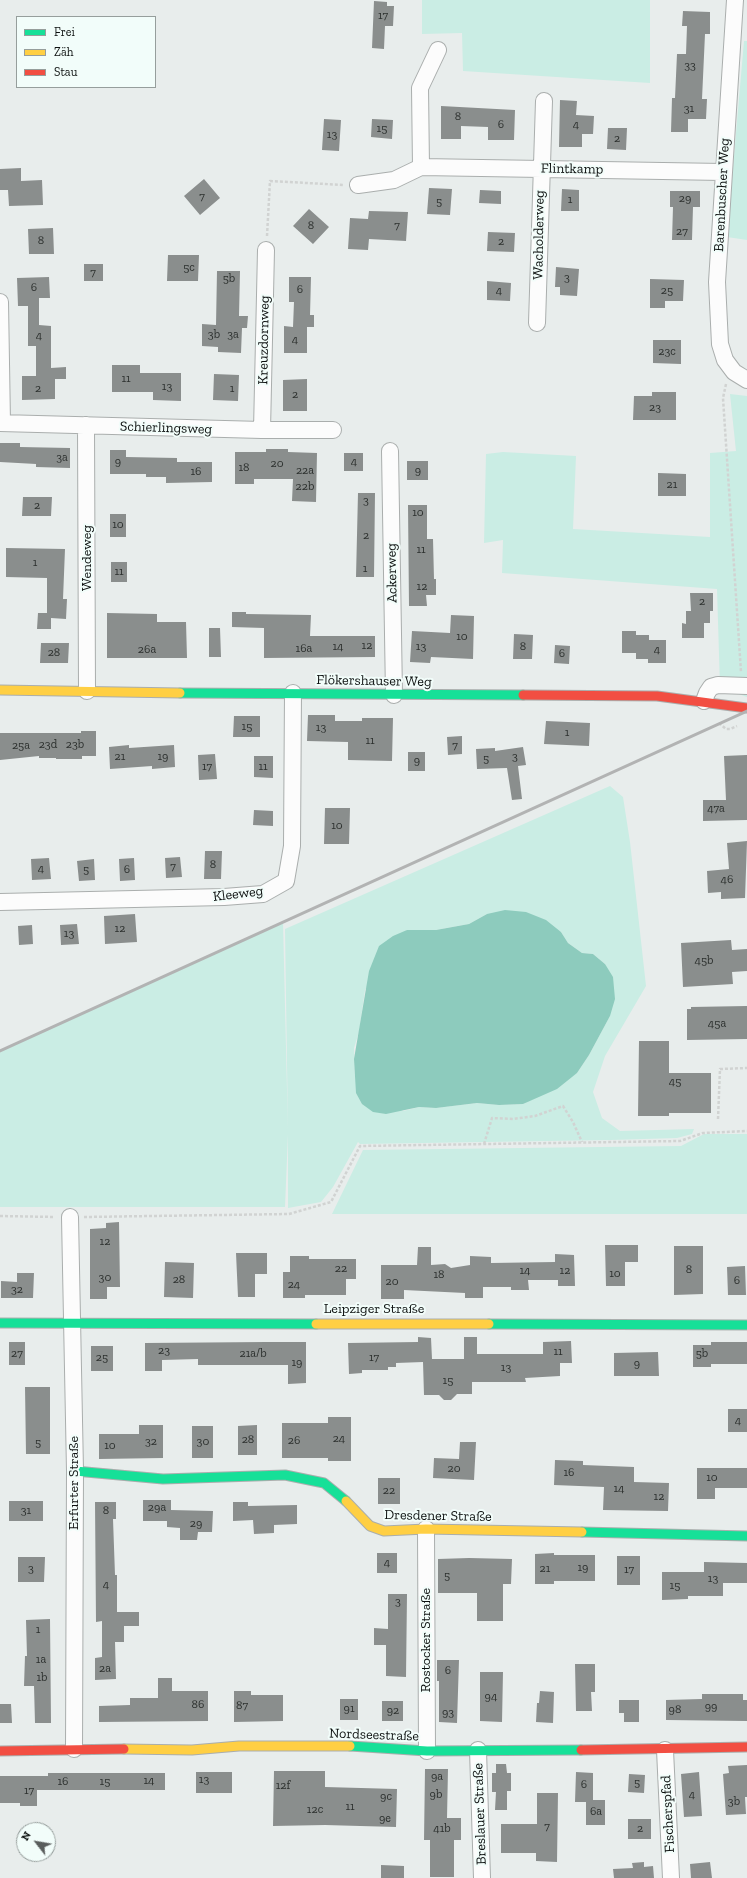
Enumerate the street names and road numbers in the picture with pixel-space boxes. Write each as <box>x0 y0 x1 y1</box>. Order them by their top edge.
street label: Barenbuscher Weg <box>711 138 733 252</box>
street label: Flintkamp <box>541 160 603 178</box>
street label: Wacholderweg <box>530 190 548 280</box>
street label: Kreuzdornweg <box>255 295 273 385</box>
street label: Schierlingsweg <box>120 418 212 438</box>
street label: Wendeweg <box>79 525 95 591</box>
street label: Ackerweg <box>383 543 401 603</box>
street label: Flökershauser Weg <box>316 672 432 690</box>
street label: Kleeweg <box>212 883 264 905</box>
street label: Leipziger Straße <box>324 1301 424 1317</box>
street label: Erfurter Straße <box>66 1436 82 1530</box>
street label: Dresdener Straße <box>384 1507 492 1525</box>
street label: Rostocker Straße <box>418 1588 434 1692</box>
street label: Nordseestraße <box>329 1725 419 1745</box>
street label: Breslauer Straße <box>470 1763 490 1865</box>
street label: Fischerspfad <box>658 1775 678 1853</box>

